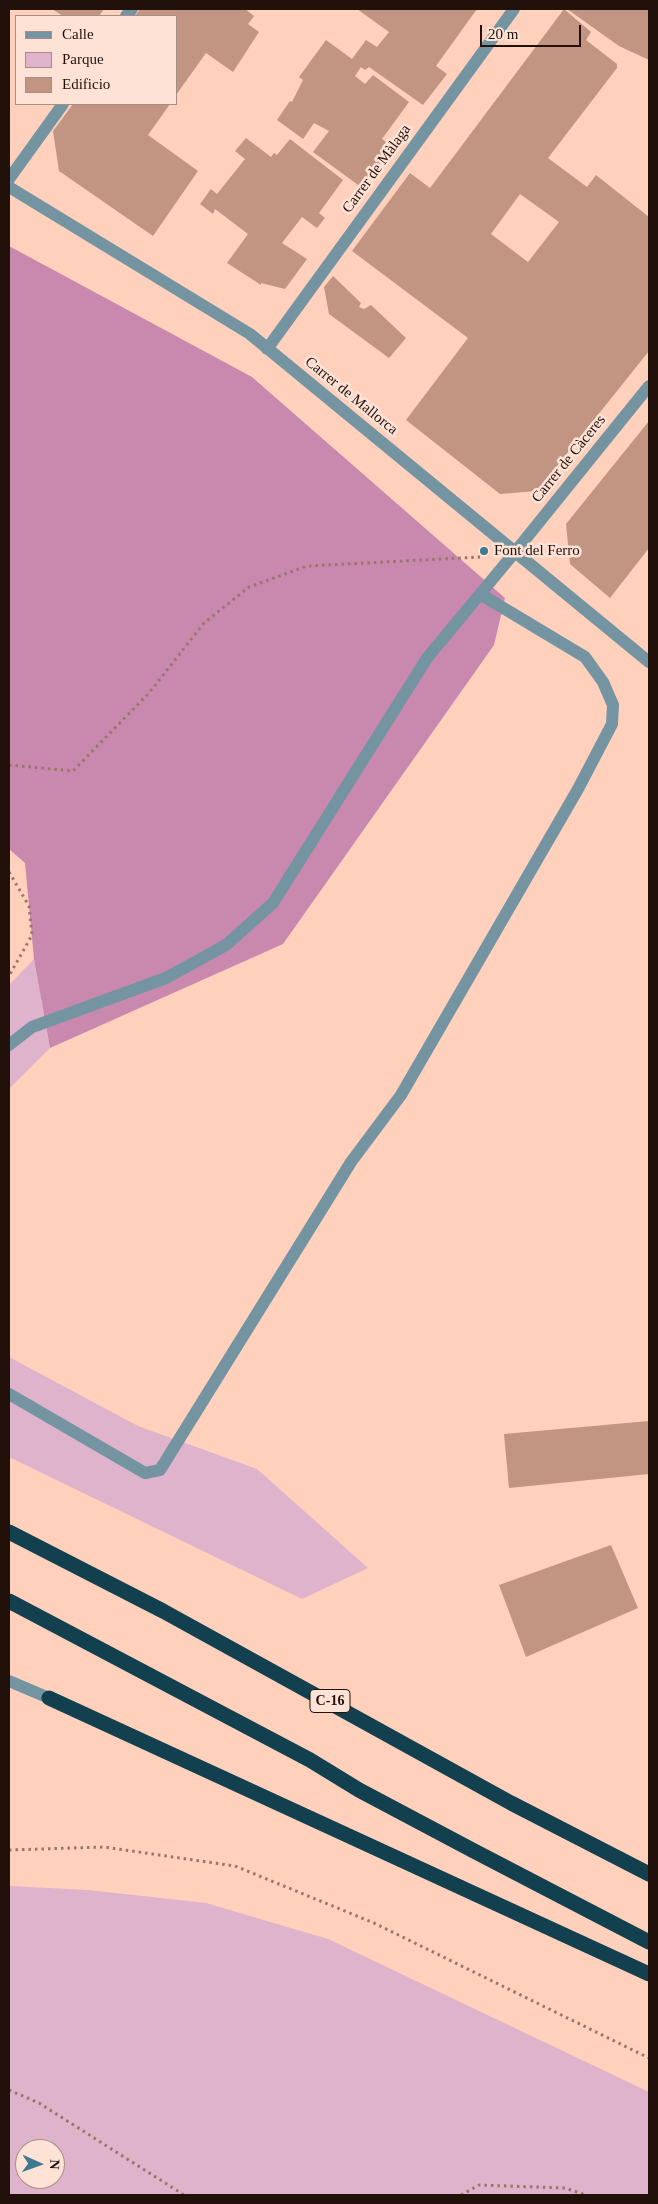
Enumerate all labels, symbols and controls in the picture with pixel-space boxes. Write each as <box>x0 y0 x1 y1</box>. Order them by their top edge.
legend <box>15 15 178 105</box>
scale bar <box>483 15 584 47</box>
text: Calle <box>62 26 94 42</box>
text: 20 m <box>488 26 518 42</box>
text: Parque <box>62 51 104 67</box>
text: Edificio <box>62 76 110 92</box>
street label: Carrer de Màlaga <box>339 121 415 217</box>
street label: Carrer de Mallorca <box>301 353 401 439</box>
street label: Carrer de Càceres <box>528 412 610 506</box>
place label: Font del Ferro <box>494 542 580 560</box>
marker: Font del Ferro <box>478 545 490 557</box>
road number: C-16 <box>310 1690 350 1712</box>
north arrow <box>15 2139 65 2189</box>
text: N <box>47 2159 62 2170</box>

